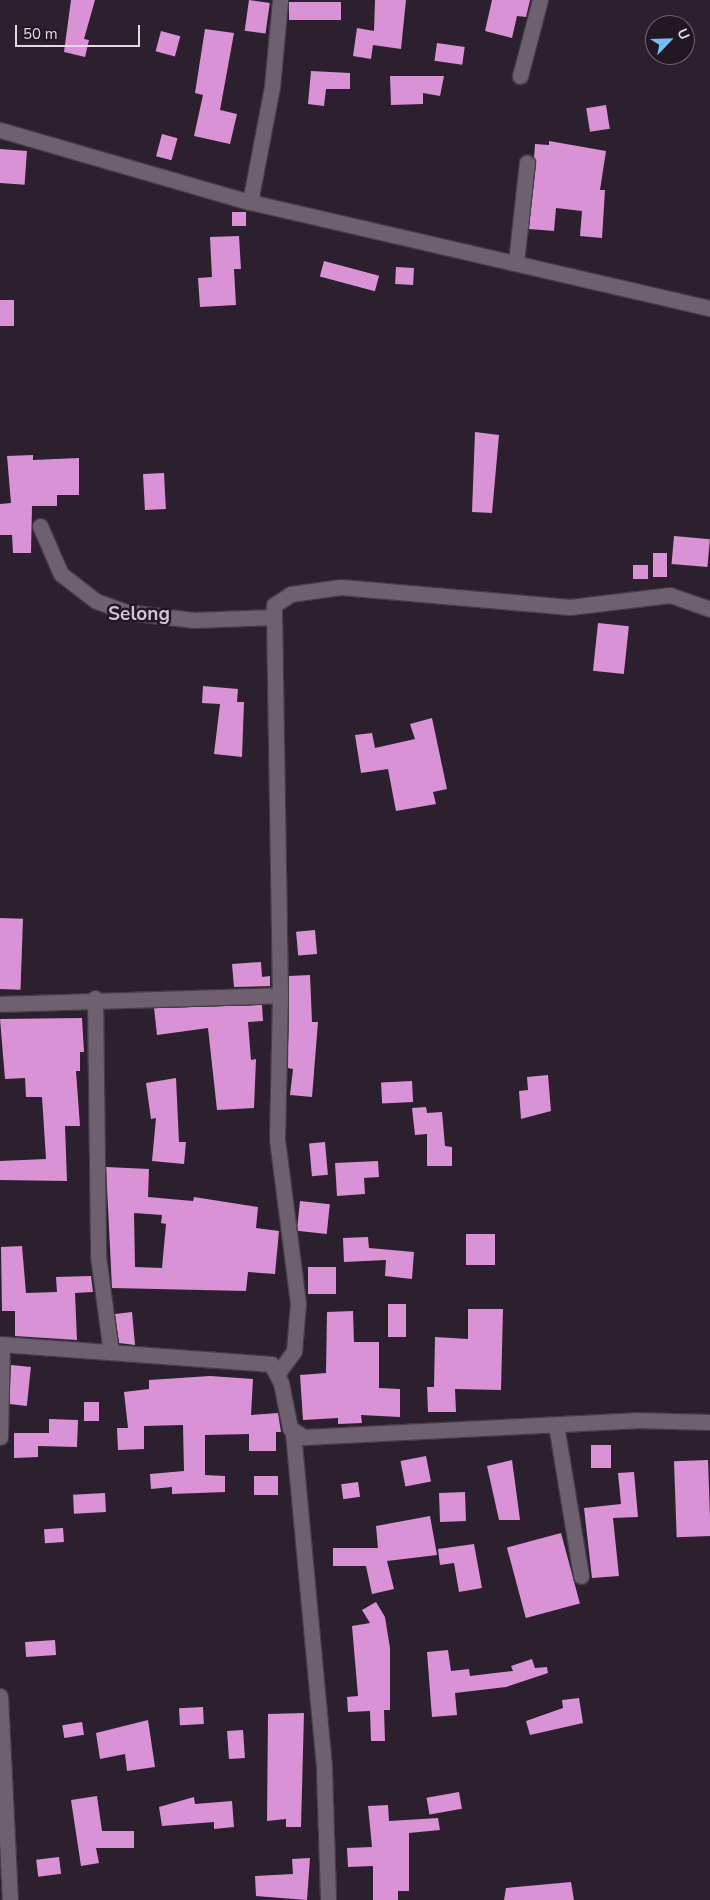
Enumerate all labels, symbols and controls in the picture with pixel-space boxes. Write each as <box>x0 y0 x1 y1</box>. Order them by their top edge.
scale bar <box>18 15 142 47</box>
north arrow <box>645 15 695 65</box>
text: 50 m <box>23 24 58 44</box>
text: U <box>672 26 694 43</box>
district label: Selong <box>108 604 170 626</box>

